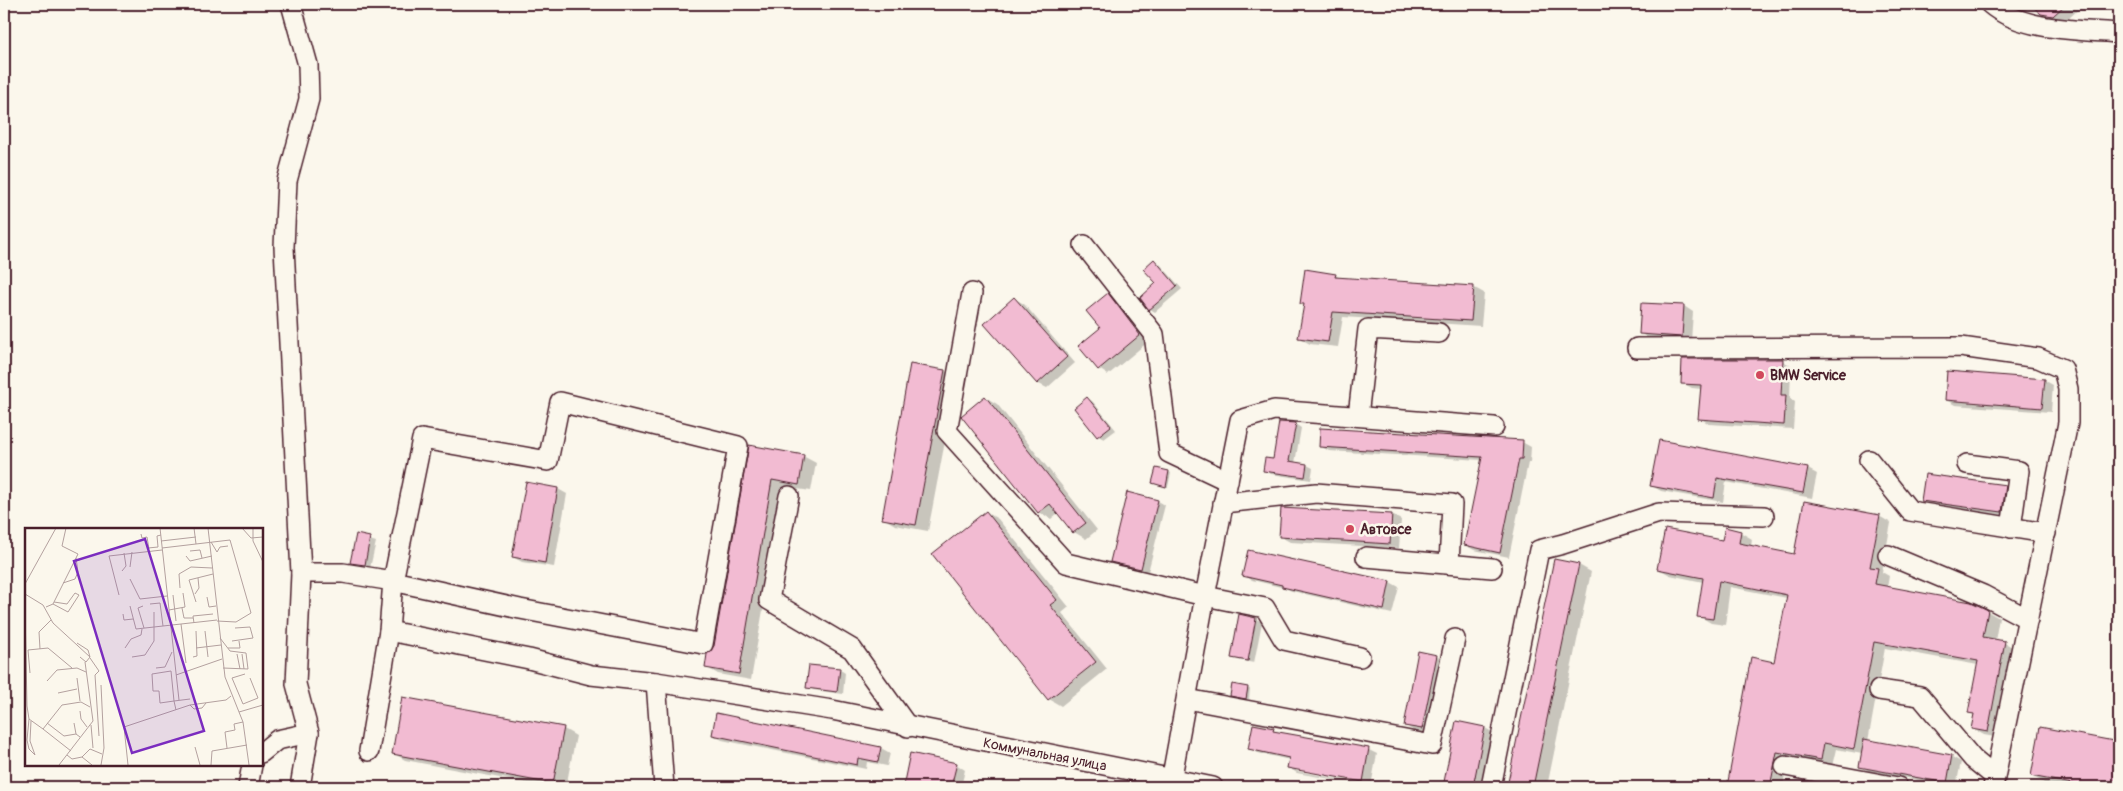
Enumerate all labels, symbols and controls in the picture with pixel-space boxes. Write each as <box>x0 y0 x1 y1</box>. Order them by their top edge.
place label: BMW Service <box>1770 367 1847 384</box>
marker: BMW Service <box>1754 369 1766 381</box>
place label: Автовсе <box>1360 521 1413 538</box>
marker: Автовсе <box>1344 523 1356 535</box>
inset map <box>25 528 262 766</box>
street label: Коммунальная улица <box>982 734 1108 775</box>

